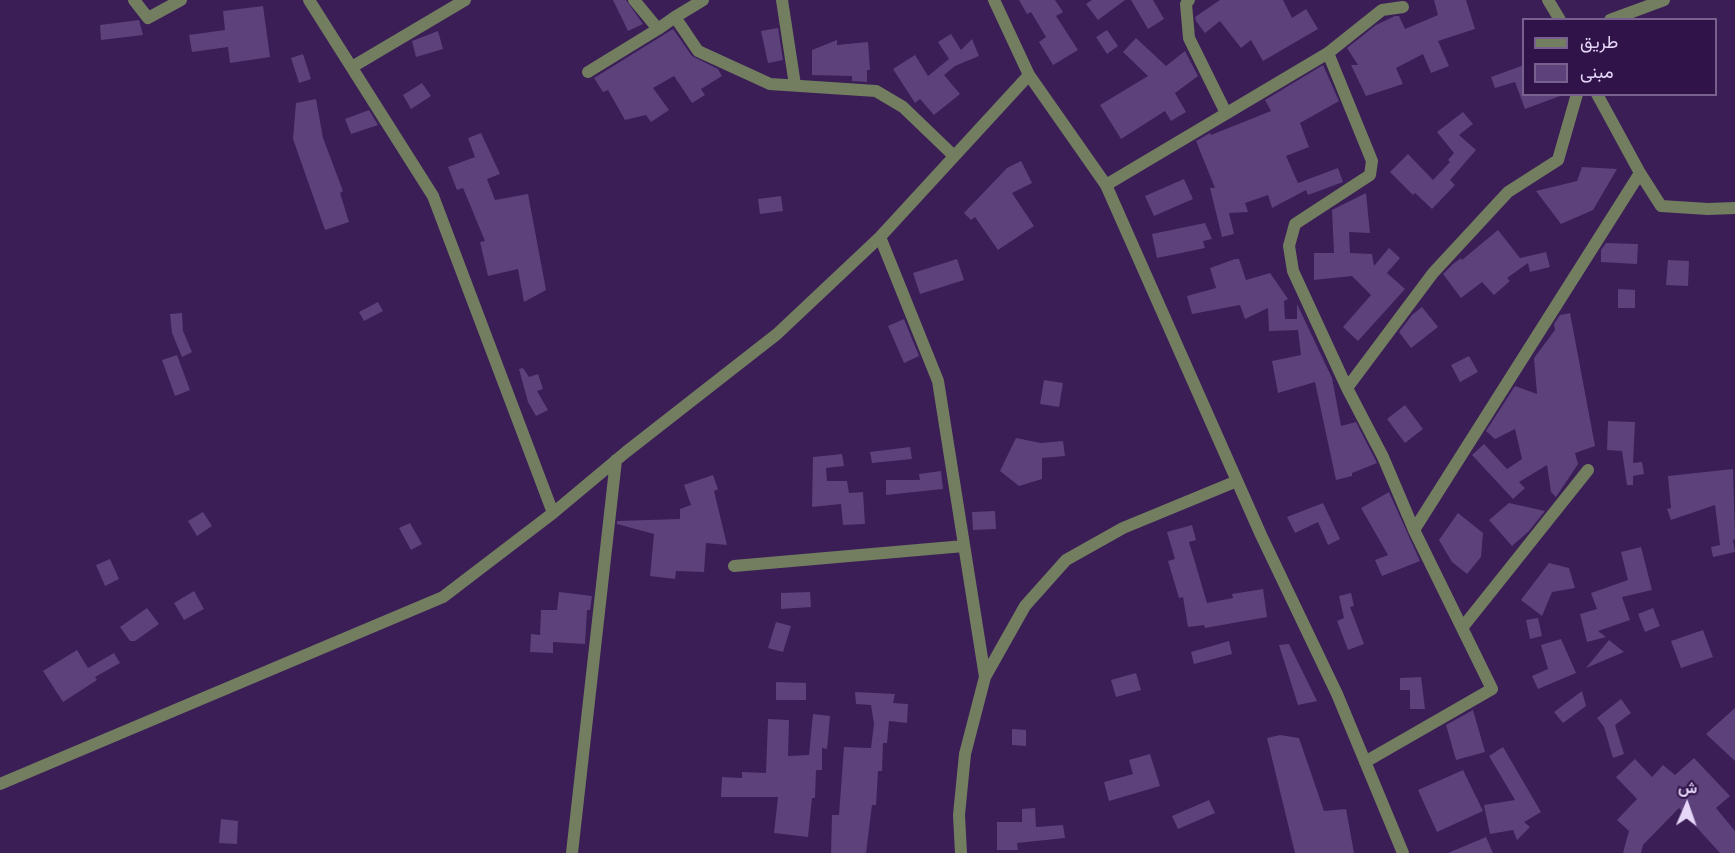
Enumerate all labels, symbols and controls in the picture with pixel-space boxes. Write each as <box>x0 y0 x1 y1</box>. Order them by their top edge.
legend <box>1522 18 1717 96</box>
text: طريق <box>1580 29 1618 53</box>
text: مبنى <box>1580 59 1614 83</box>
north arrow <box>1657 775 1717 835</box>
text: ش <box>1678 776 1698 798</box>

